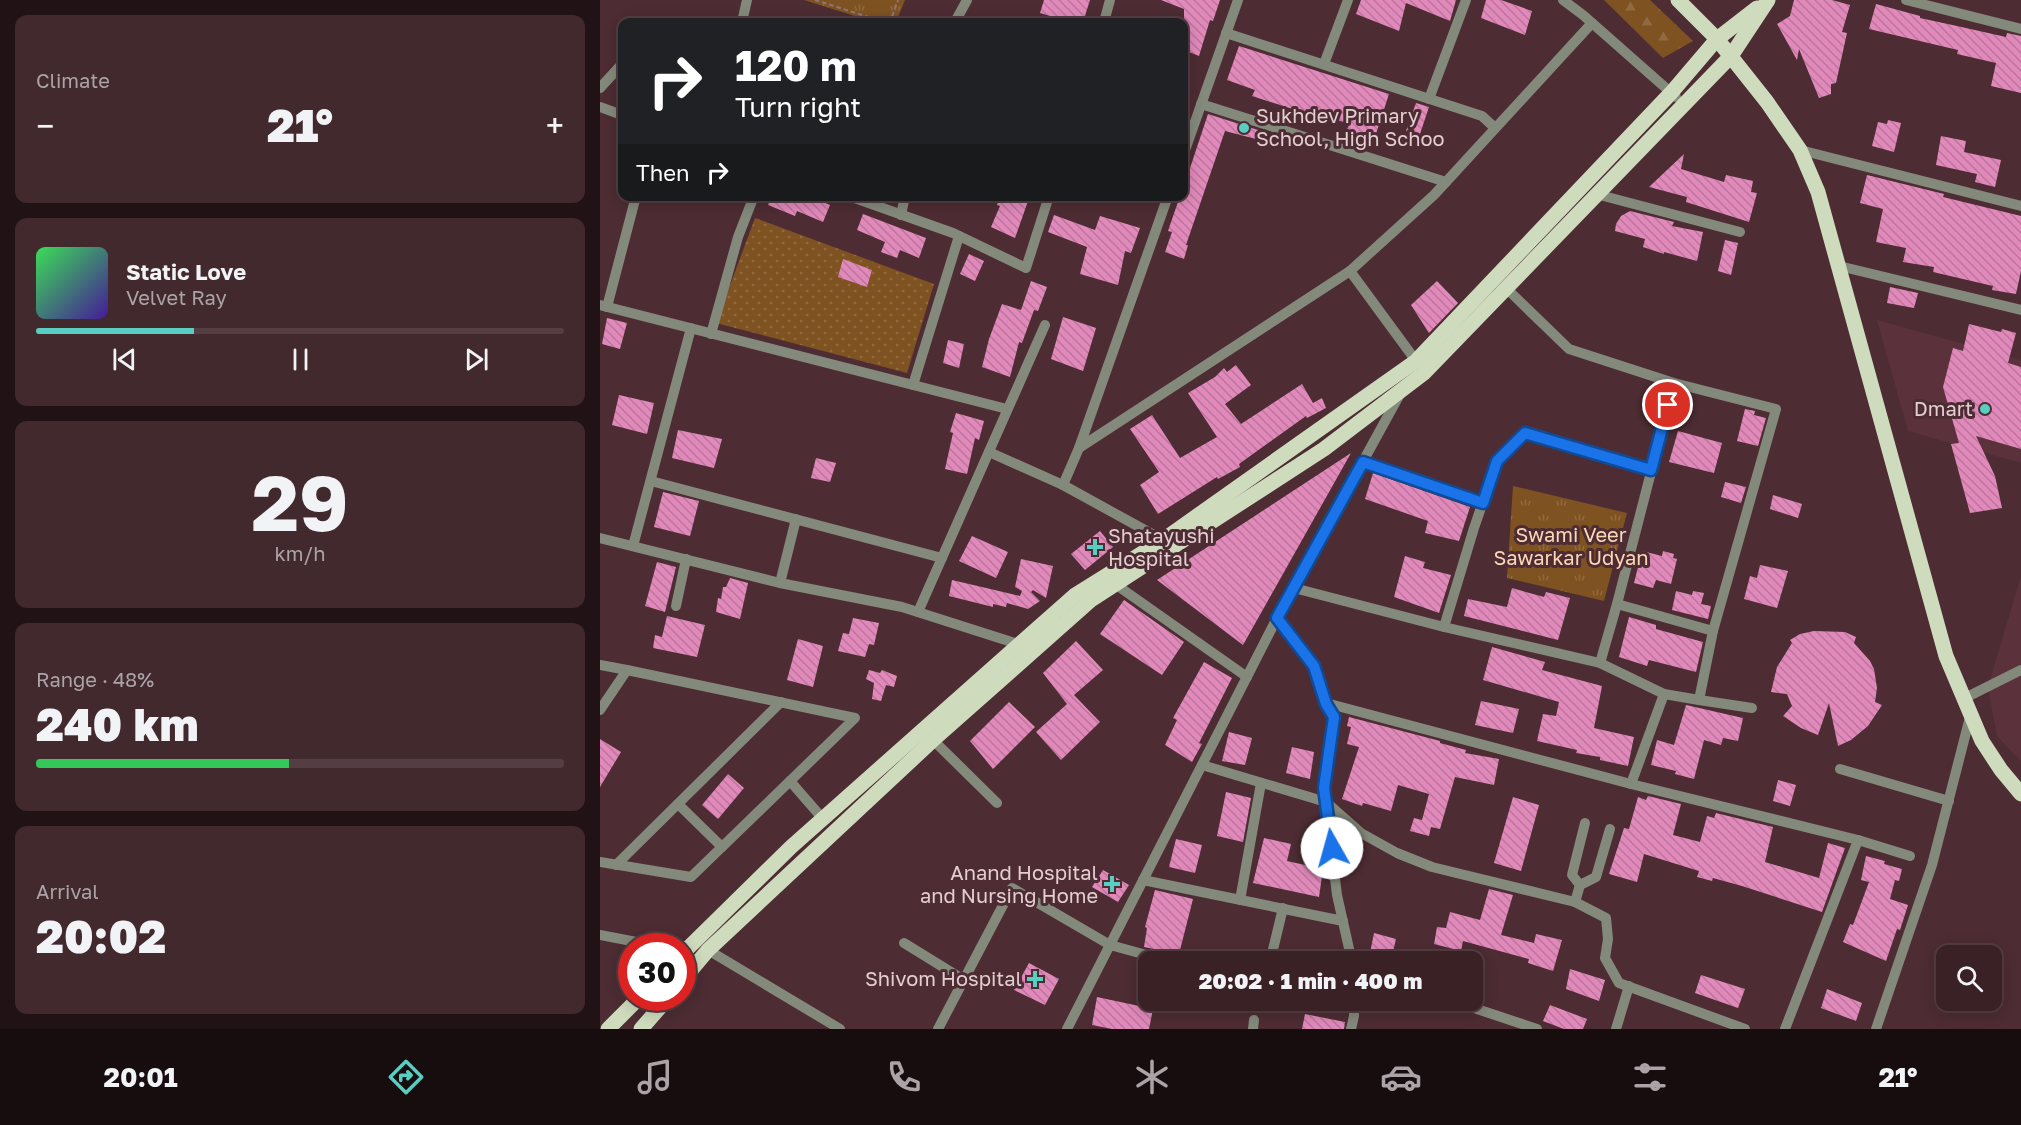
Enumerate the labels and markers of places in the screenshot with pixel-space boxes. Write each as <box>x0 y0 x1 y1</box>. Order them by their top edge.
place label: Sukhdev Primary School, High Schoo <box>1256 103 1445 150</box>
marker: Sukhdev Primary School, High Schoo <box>1237 121 1251 135</box>
pin <box>1642 379 1693 430</box>
place label: Dmart <box>1914 396 1973 420</box>
marker: Dmart <box>1978 402 1992 416</box>
place label: Shatayushi Hospital <box>1108 523 1215 570</box>
marker: Shatayushi Hospital <box>1086 538 1104 556</box>
place label: Anand Hospital and Nursing Home <box>920 860 1098 907</box>
marker: Anand Hospital and Nursing Home <box>1103 875 1121 893</box>
place label: Shivom Hospital <box>865 966 1022 990</box>
marker: Shivom Hospital <box>1026 970 1044 988</box>

